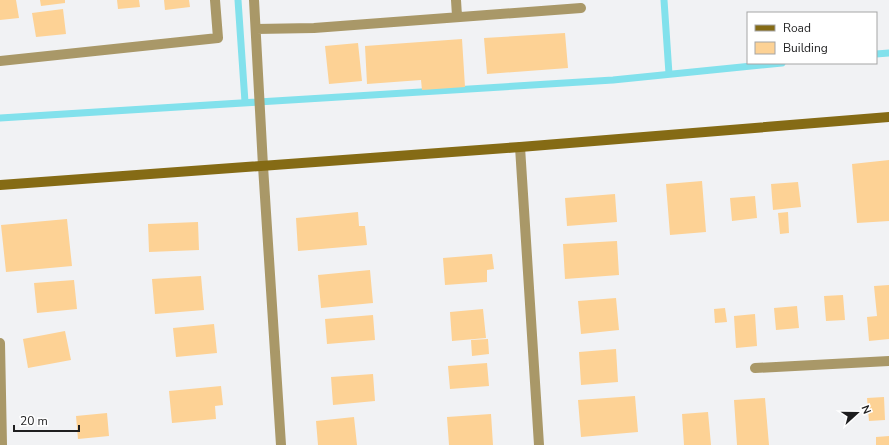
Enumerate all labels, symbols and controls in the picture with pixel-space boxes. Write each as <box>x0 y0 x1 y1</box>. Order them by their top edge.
legend <box>747 12 877 64</box>
text: Road <box>783 20 811 36</box>
text: Building <box>783 40 828 56</box>
north arrow <box>837 393 877 433</box>
text: N <box>857 403 874 416</box>
scale bar <box>14 407 79 433</box>
text: 20 m <box>20 413 48 429</box>

